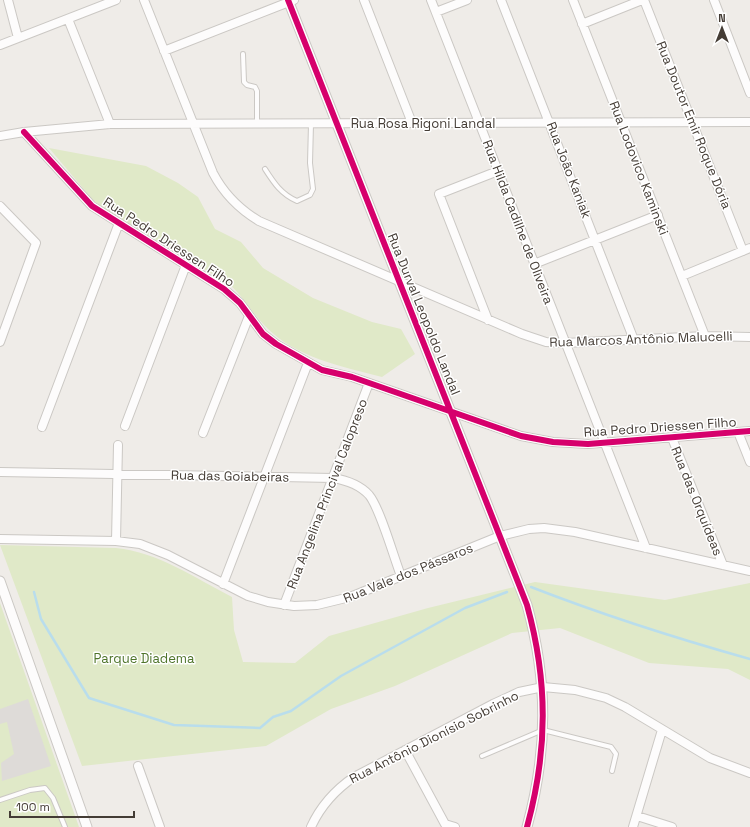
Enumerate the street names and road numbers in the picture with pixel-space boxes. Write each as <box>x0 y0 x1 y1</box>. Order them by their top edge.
street label: Rua Doutor Emir Roque Dória <box>653 39 736 212</box>
street label: Rua Lodovico Kaminski <box>606 99 672 237</box>
street label: Rua Rosa Rigoni Landal <box>351 115 495 132</box>
street label: Rua João Kaniak <box>543 119 595 221</box>
street label: Rua Hilda Cadilhe de Oliveira <box>479 137 557 307</box>
street label: Rua Pedro Driessen Filho <box>100 193 238 291</box>
street label: Rua Durval Leopoldo Landal <box>384 231 464 397</box>
street label: Rua Marcos Antônio Malucelli <box>549 327 733 351</box>
street label: Rua Angelina Princival Calopreso <box>283 396 371 592</box>
street label: Rua Pedro Driessen Filho <box>583 413 737 441</box>
street label: Rua das Orquídeas <box>667 444 727 558</box>
street label: Rua das Goiabeiras <box>171 466 290 486</box>
street label: Rua Vale dos Pássaros <box>341 539 475 607</box>
street label: Rua Antônio Dionísio Sobrinho <box>346 687 522 787</box>

